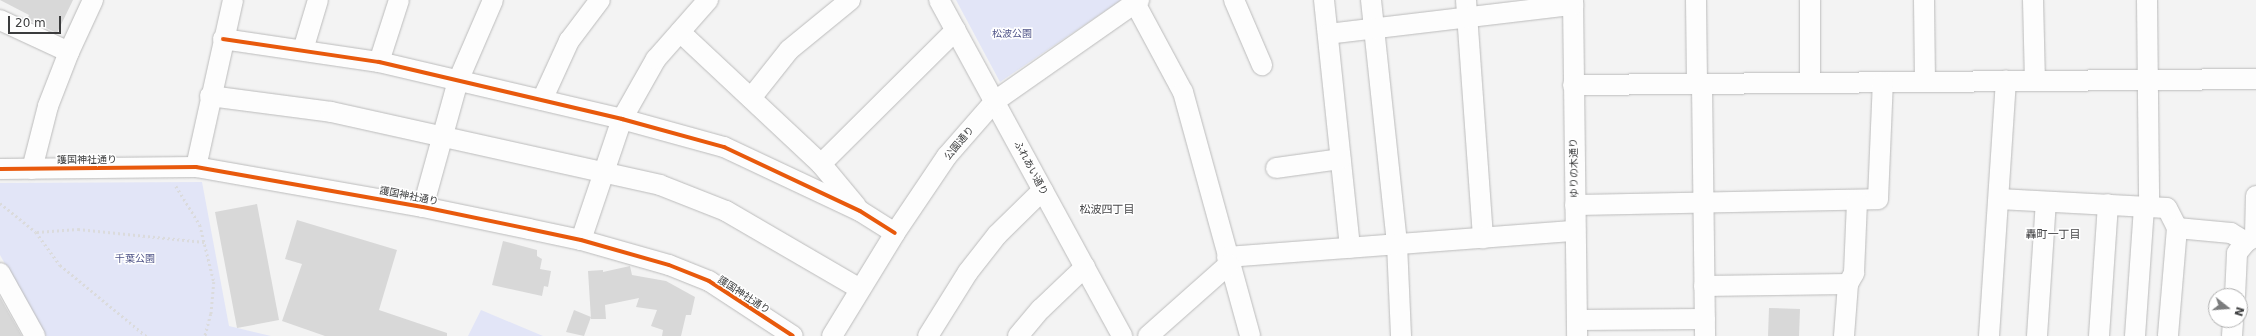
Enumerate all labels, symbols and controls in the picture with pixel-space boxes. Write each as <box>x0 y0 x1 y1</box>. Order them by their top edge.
scale bar <box>10 8 63 34</box>
text: 20 m <box>15 16 46 30</box>
park label: 松波公園 <box>992 28 1032 40</box>
street label: 公園通り <box>942 124 976 162</box>
street label: ゆりの木通り <box>1567 138 1581 198</box>
street label: ふれあい通り <box>1012 139 1050 197</box>
street label: 護国神社通り <box>57 154 117 166</box>
street label: 護国神社通り <box>378 184 440 208</box>
district label: 松波四丁目 <box>1080 203 1134 217</box>
district label: 轟町一丁目 <box>2026 228 2080 242</box>
park label: 千葉公園 <box>115 253 155 265</box>
street label: 護国神社通り <box>716 274 772 316</box>
north arrow <box>2208 288 2248 328</box>
text: N <box>2231 305 2247 318</box>

